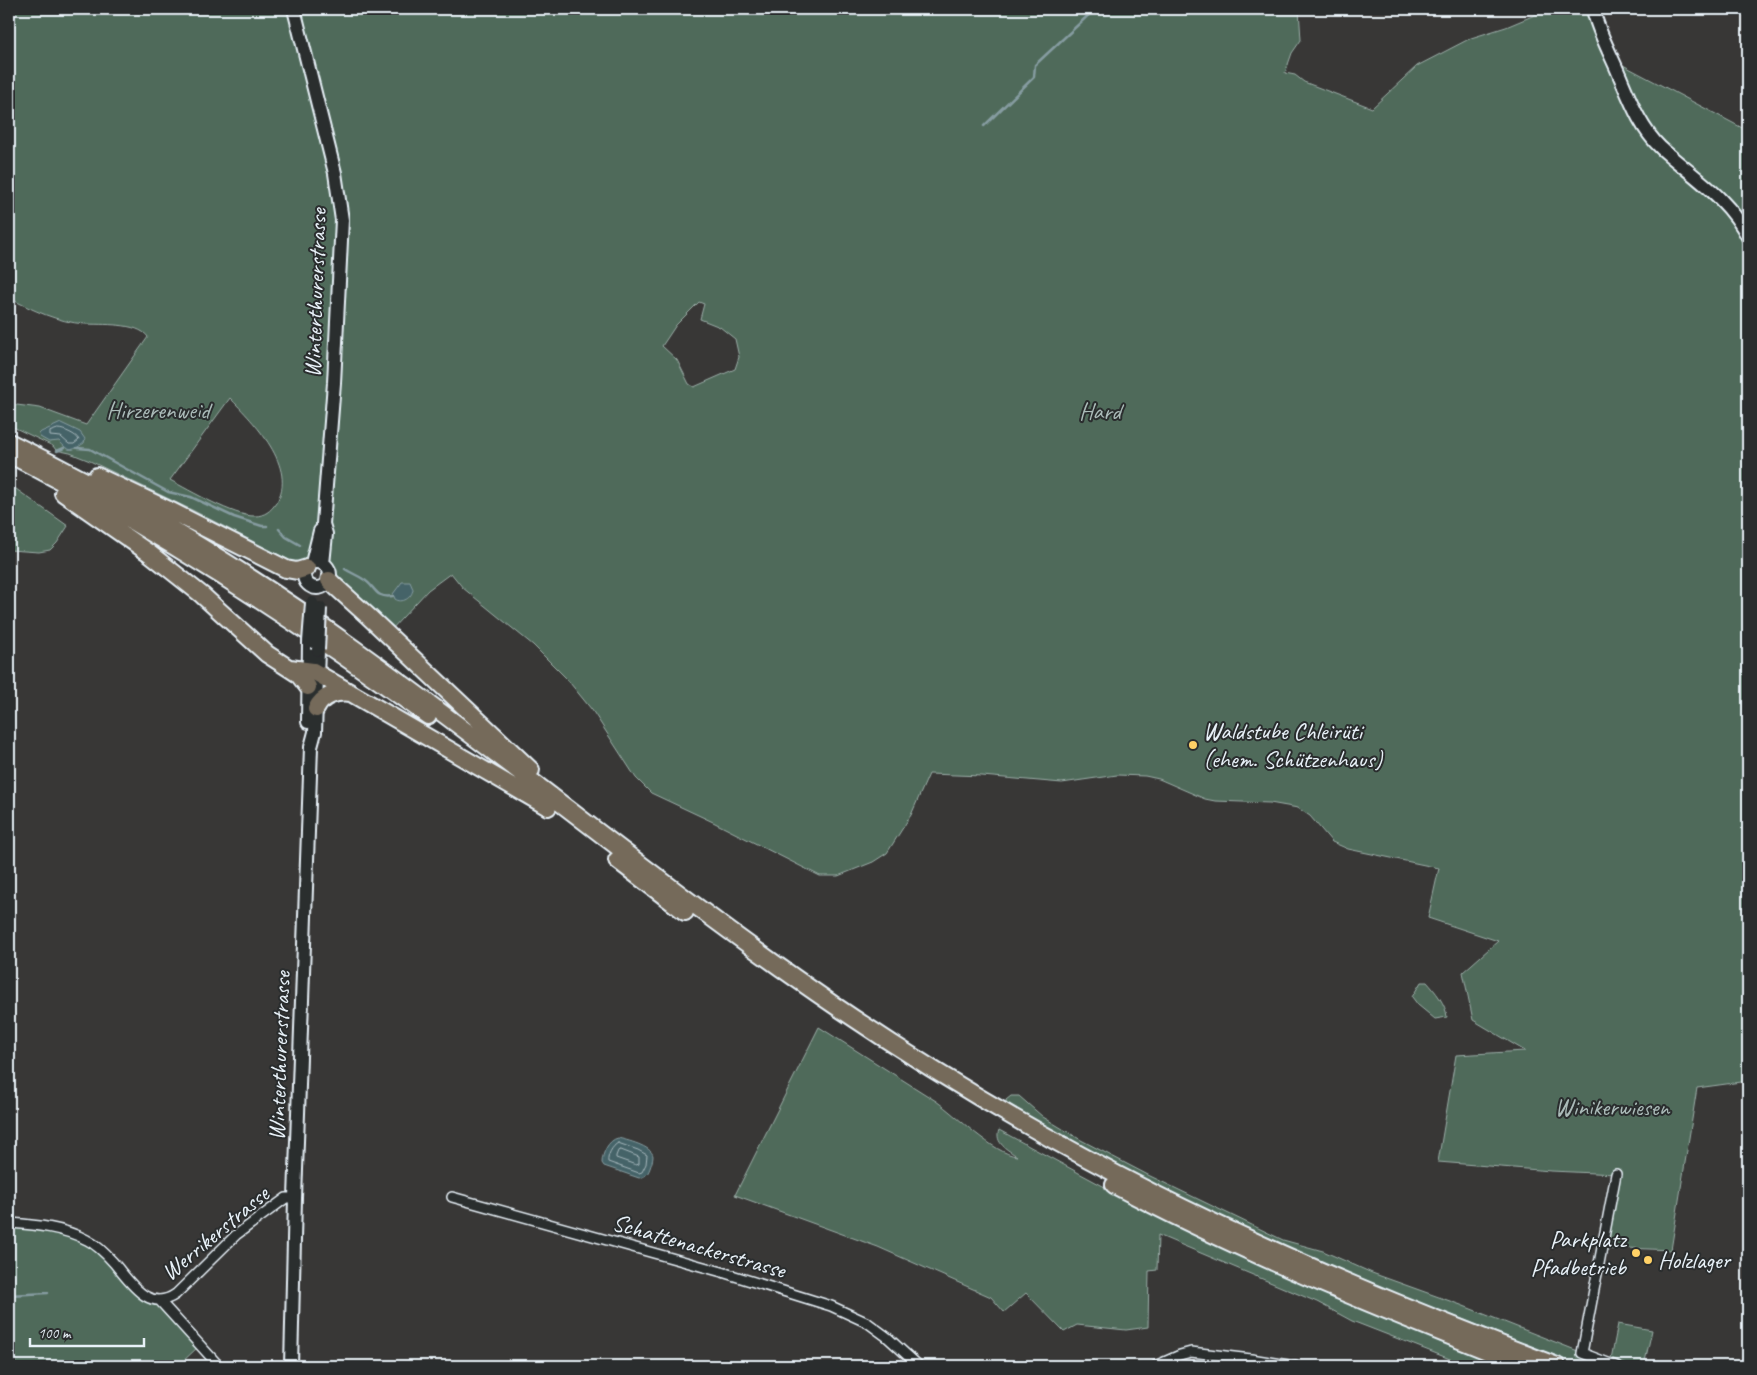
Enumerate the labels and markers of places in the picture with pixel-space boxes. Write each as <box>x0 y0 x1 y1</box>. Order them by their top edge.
place label: Waldstube Chleirüti (ehem. Schützenhaus) <box>1203 716 1383 774</box>
marker: Waldstube Chleirüti (ehem. Schützenhaus) <box>1187 739 1199 751</box>
place label: Parkplatz Pfadbetrieb <box>1530 1224 1628 1282</box>
place label: Holzlager <box>1658 1245 1733 1275</box>
marker: Parkplatz Pfadbetrieb <box>1630 1247 1642 1259</box>
marker: Holzlager <box>1642 1254 1654 1266</box>

